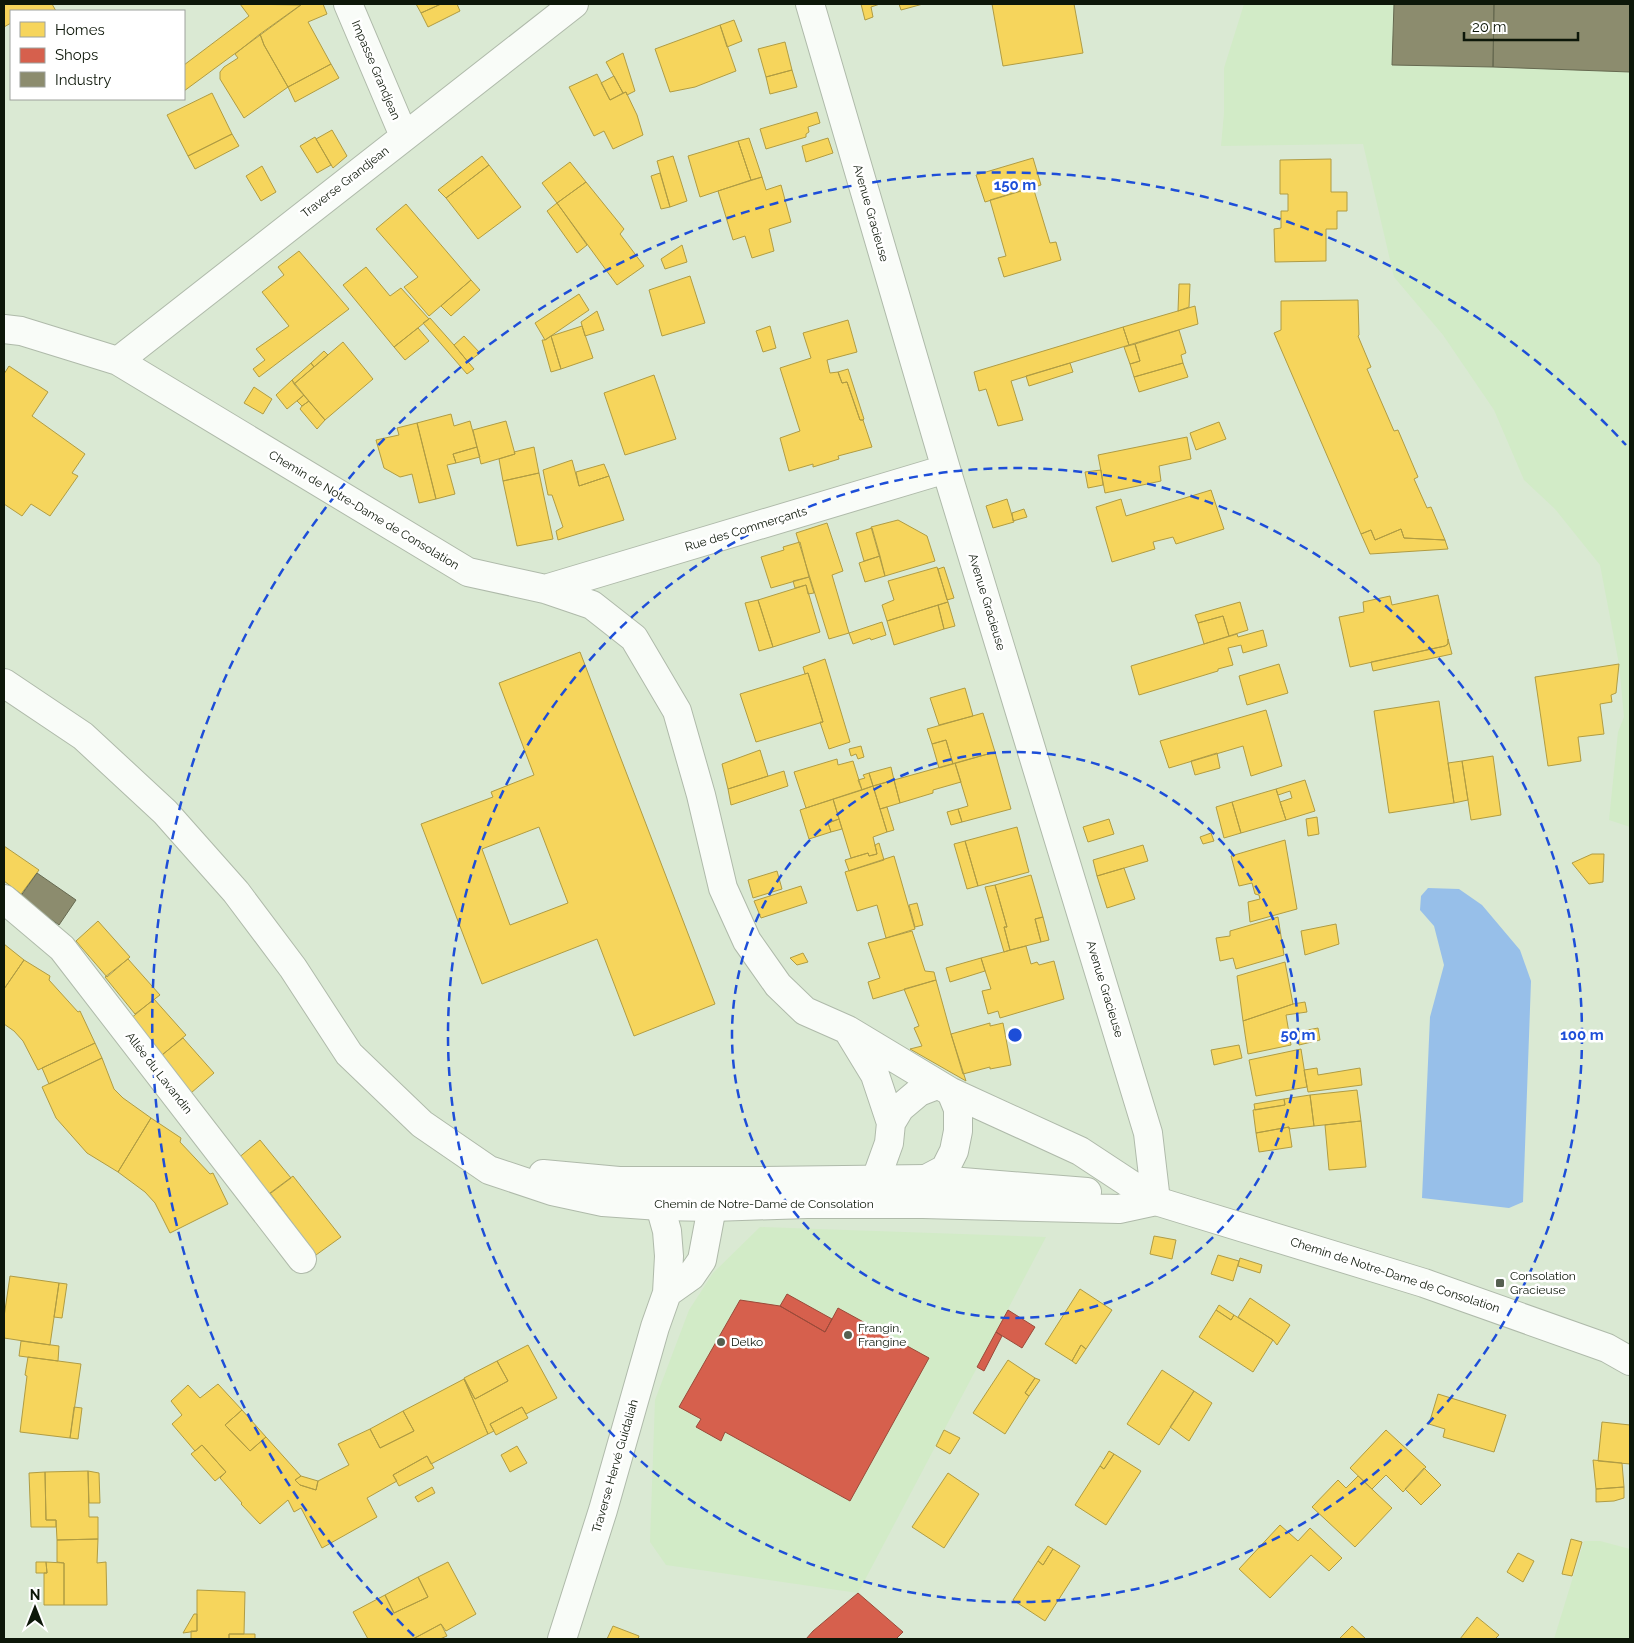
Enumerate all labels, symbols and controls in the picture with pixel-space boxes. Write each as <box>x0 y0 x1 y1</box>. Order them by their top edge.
legend <box>10 10 185 100</box>
scale bar <box>1464 10 1578 42</box>
street label: Impasse Grandjean <box>349 18 403 122</box>
text: 20 m <box>1472 18 1507 36</box>
text: Homes <box>55 21 105 39</box>
text: Shops <box>55 46 98 64</box>
text: Industry <box>55 71 111 89</box>
street label: Traverse Grandjean <box>298 143 392 221</box>
street label: Avenue Gracieuse <box>850 163 892 263</box>
text: 150 m <box>994 176 1036 194</box>
street label: Chemin de Notre-Dame de Consolation <box>266 447 462 573</box>
street label: Rue des Commerçants <box>683 504 809 554</box>
street label: Avenue Gracieuse <box>966 552 1008 652</box>
street label: Avenue Gracieuse <box>1084 939 1126 1039</box>
centre of rings <box>1006 1026 1024 1044</box>
text: 50 m <box>1280 1026 1316 1044</box>
text: 100 m <box>1560 1026 1604 1044</box>
street label: Allée du Lavandin <box>123 1029 195 1117</box>
street label: Chemin de Notre-Dame de Consolation <box>654 1197 874 1211</box>
street label: Chemin de Notre-Dame de Consolation <box>1288 1234 1502 1316</box>
place label: Consolation Gracieuse <box>1510 1269 1576 1297</box>
marker: Consolation Gracieuse <box>1494 1277 1506 1289</box>
place label: Frangin, Frangine <box>858 1321 906 1349</box>
marker: Frangin, Frangine <box>842 1329 854 1341</box>
place label: Delko <box>731 1335 763 1349</box>
marker: Delko <box>715 1336 727 1348</box>
street label: Traverse Hervé Guidaliah <box>589 1398 641 1534</box>
north arrow <box>10 1583 60 1633</box>
text: N <box>30 1587 40 1603</box>

